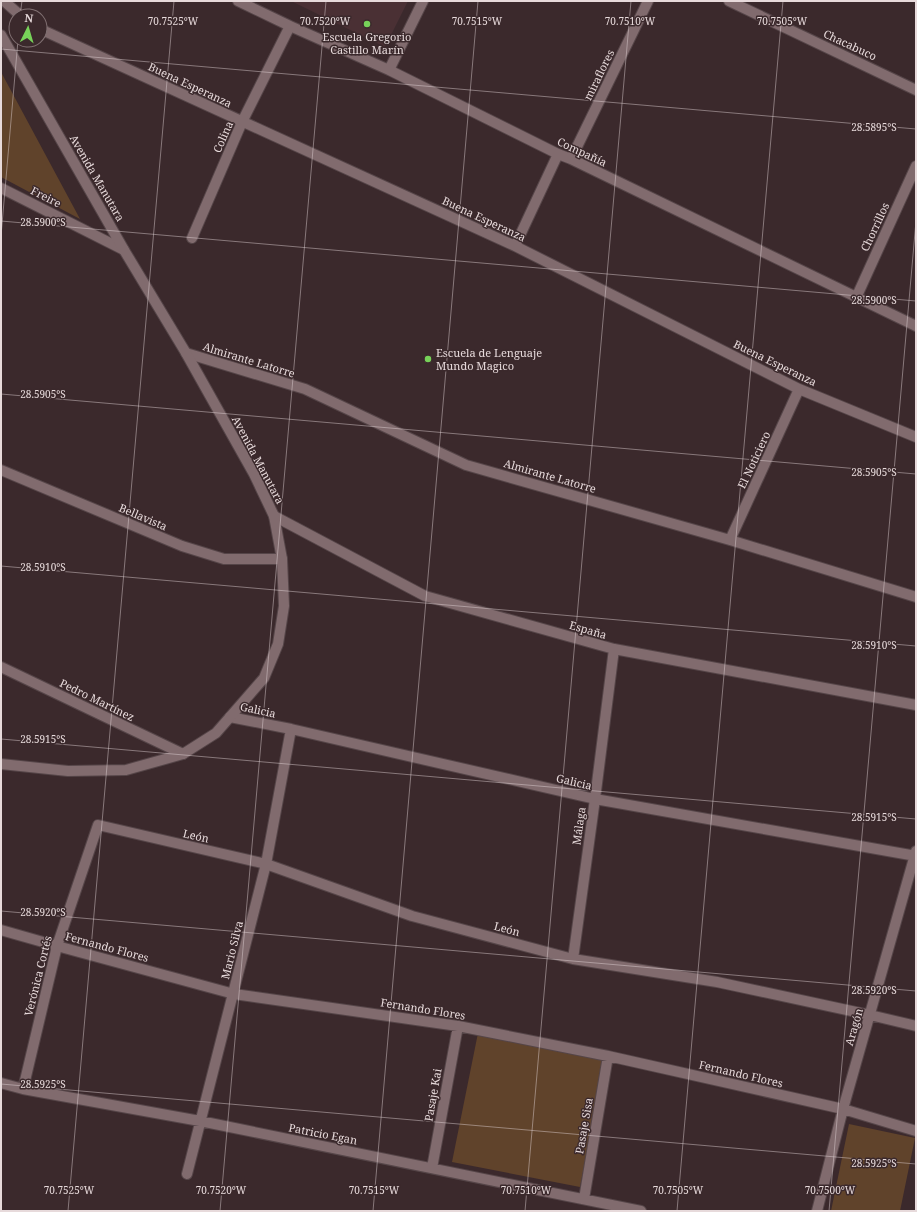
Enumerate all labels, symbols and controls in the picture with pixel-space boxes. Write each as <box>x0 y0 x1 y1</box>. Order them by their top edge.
north arrow <box>8 8 48 48</box>
text: N <box>24 10 34 25</box>
text: 70.7525°W <box>148 14 199 28</box>
text: 70.7520°W <box>300 14 351 28</box>
text: 70.7515°W <box>452 14 503 28</box>
text: 70.7510°W <box>605 14 656 28</box>
text: 70.7505°W <box>757 14 808 28</box>
marker: Escuela Gregorio Castillo Marín <box>362 19 372 29</box>
street label: Chacabuco <box>821 26 879 63</box>
place label: Escuela Gregorio Castillo Marín <box>323 29 411 57</box>
street label: miraflores <box>580 47 617 103</box>
street label: Buena Esperanza <box>146 59 234 111</box>
street label: Colina <box>209 119 236 155</box>
text: 28.5895°S <box>851 120 897 134</box>
street label: Avenida Manutara <box>67 132 128 224</box>
street label: Compañía <box>555 133 610 170</box>
street label: Freire <box>28 183 64 211</box>
street label: Buena Esperanza <box>440 193 528 245</box>
street label: Chorrillos <box>857 200 892 254</box>
text: 28.5900°S <box>20 215 66 229</box>
text: 28.5900°S <box>851 293 897 307</box>
street label: Buena Esperanza <box>731 336 819 389</box>
street label: Almirante Latorre <box>201 338 297 381</box>
place label: Escuela de Lenguaje Mundo Magico <box>436 345 542 373</box>
marker: Escuela de Lenguaje Mundo Magico <box>423 354 433 364</box>
text: 28.5905°S <box>20 387 66 401</box>
street label: Avenida Manutara <box>229 413 288 506</box>
street label: El Noticiero <box>734 429 773 491</box>
street label: Almirante Latorre <box>502 455 598 496</box>
text: 28.5905°S <box>851 465 897 479</box>
street label: Bellavista <box>117 500 170 533</box>
text: 28.5910°S <box>20 560 66 574</box>
street label: España <box>568 617 608 642</box>
text: 28.5910°S <box>851 638 897 652</box>
street label: Pedro Martínez <box>57 675 137 724</box>
street label: Galicia <box>239 698 277 721</box>
text: 28.5915°S <box>20 732 66 746</box>
street label: Galicia <box>555 770 593 793</box>
street label: Málaga <box>568 806 589 846</box>
text: 28.5915°S <box>851 810 897 824</box>
street label: León <box>182 825 211 846</box>
text: 28.5920°S <box>20 905 66 919</box>
street label: León <box>493 918 522 939</box>
street label: Mario Silva <box>217 919 246 981</box>
street label: Fernando Flores <box>64 928 151 965</box>
street label: Verónica Cortés <box>20 934 55 1018</box>
text: 28.5920°S <box>851 983 897 997</box>
street label: Fernando Flores <box>380 994 467 1023</box>
street label: Aragón <box>841 1006 866 1047</box>
street label: Fernando Flores <box>698 1057 785 1090</box>
street label: Pasaje Kai <box>420 1067 445 1123</box>
text: 28.5925°S <box>20 1077 66 1091</box>
street label: Pasaje Sisa <box>571 1097 596 1155</box>
street label: Patricio Egan <box>287 1120 359 1148</box>
text: 28.5925°S <box>851 1156 897 1170</box>
text: 70.7525°W <box>44 1183 95 1197</box>
text: 70.7520°W <box>196 1183 247 1197</box>
text: 70.7515°W <box>349 1183 400 1197</box>
text: 70.7510°W <box>501 1183 552 1197</box>
text: 70.7505°W <box>653 1183 704 1197</box>
text: 70.7500°W <box>805 1183 856 1197</box>

